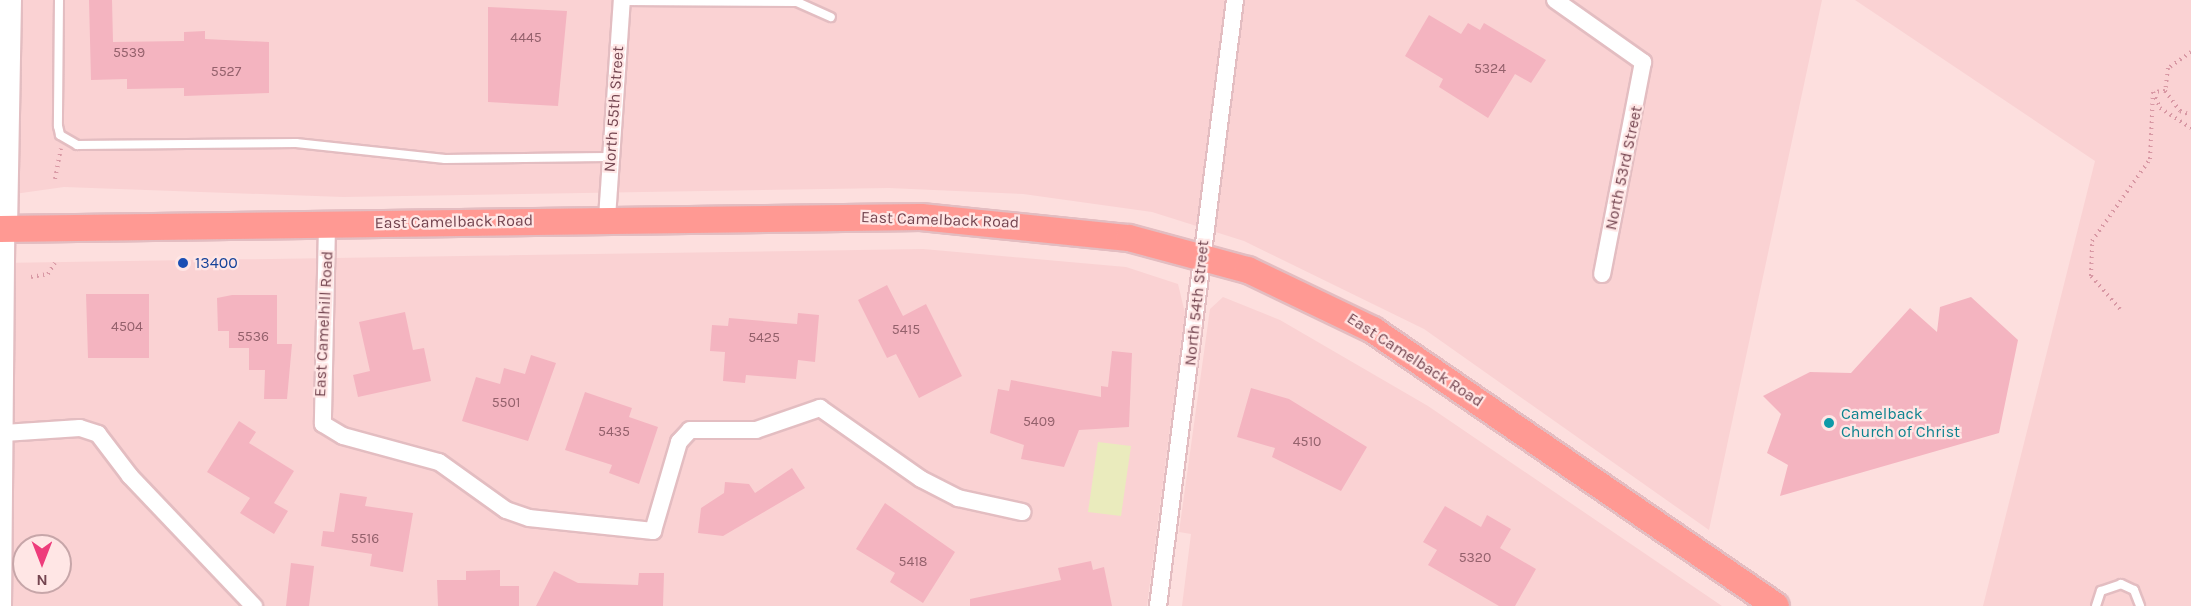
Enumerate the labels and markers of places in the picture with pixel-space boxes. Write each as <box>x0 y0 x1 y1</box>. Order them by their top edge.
place label: 13400 <box>195 253 238 273</box>
marker: 13400 <box>176 256 190 270</box>
place label: Camelback Church of Christ <box>1841 404 1960 442</box>
marker: Camelback Church of Christ <box>1822 416 1836 430</box>

